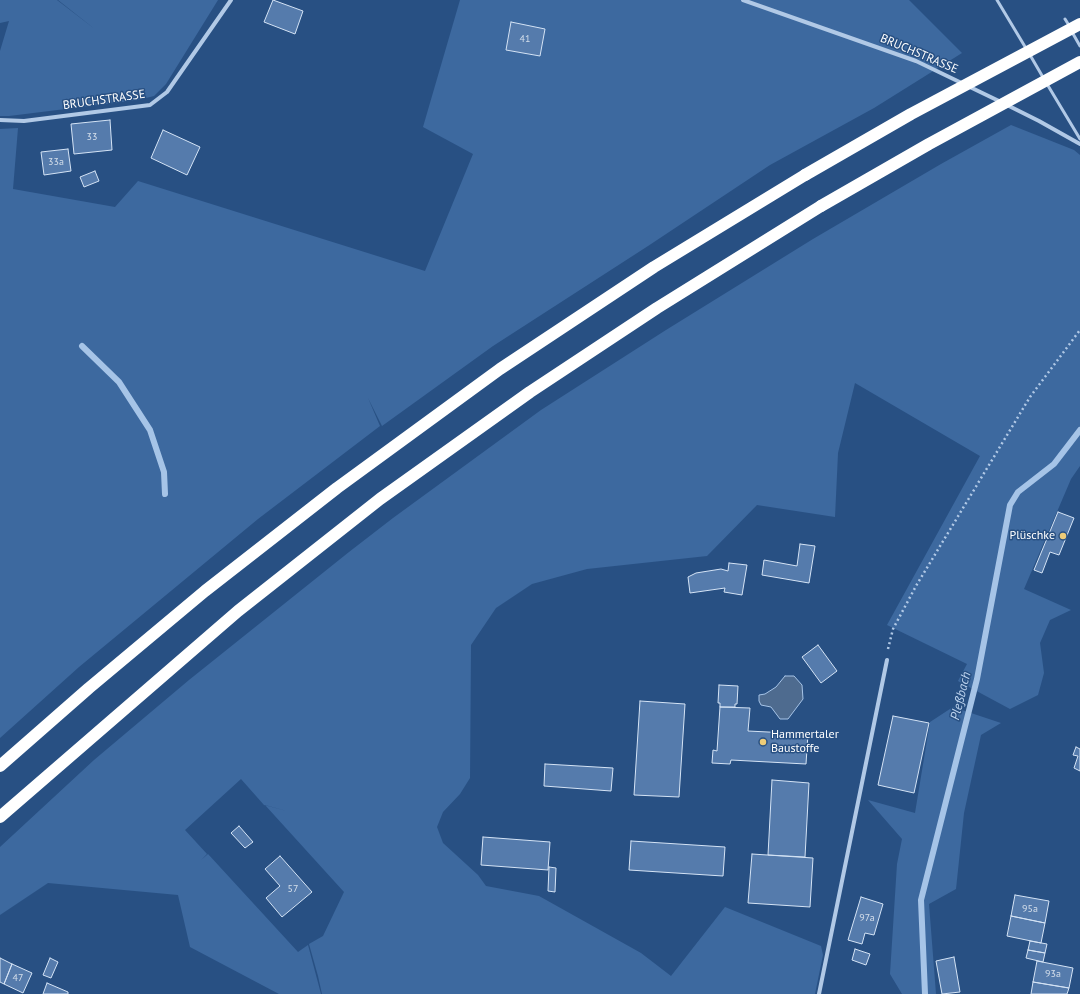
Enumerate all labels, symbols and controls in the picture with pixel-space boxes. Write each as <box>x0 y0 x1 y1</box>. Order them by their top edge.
street label: BRUCHSTRASSE <box>878 31 960 77</box>
house number: 41 <box>520 33 530 45</box>
street label: BRUCHSTRASSE <box>62 87 146 113</box>
house number: 33 <box>87 131 97 143</box>
house number: 33a <box>48 156 64 168</box>
place label: Plüschke <box>1010 529 1055 543</box>
marker: Plüschke <box>1058 531 1068 541</box>
water label: Pleßbach <box>947 670 975 722</box>
place label: Hammertaler Baustoffe <box>771 728 839 756</box>
marker: Hammertaler Baustoffe <box>758 737 768 747</box>
house number: 57 <box>288 883 298 895</box>
house number: 95a <box>1022 903 1038 915</box>
house number: 97a <box>859 912 875 924</box>
house number: 93a <box>1045 968 1061 980</box>
house number: 47 <box>13 972 23 984</box>

